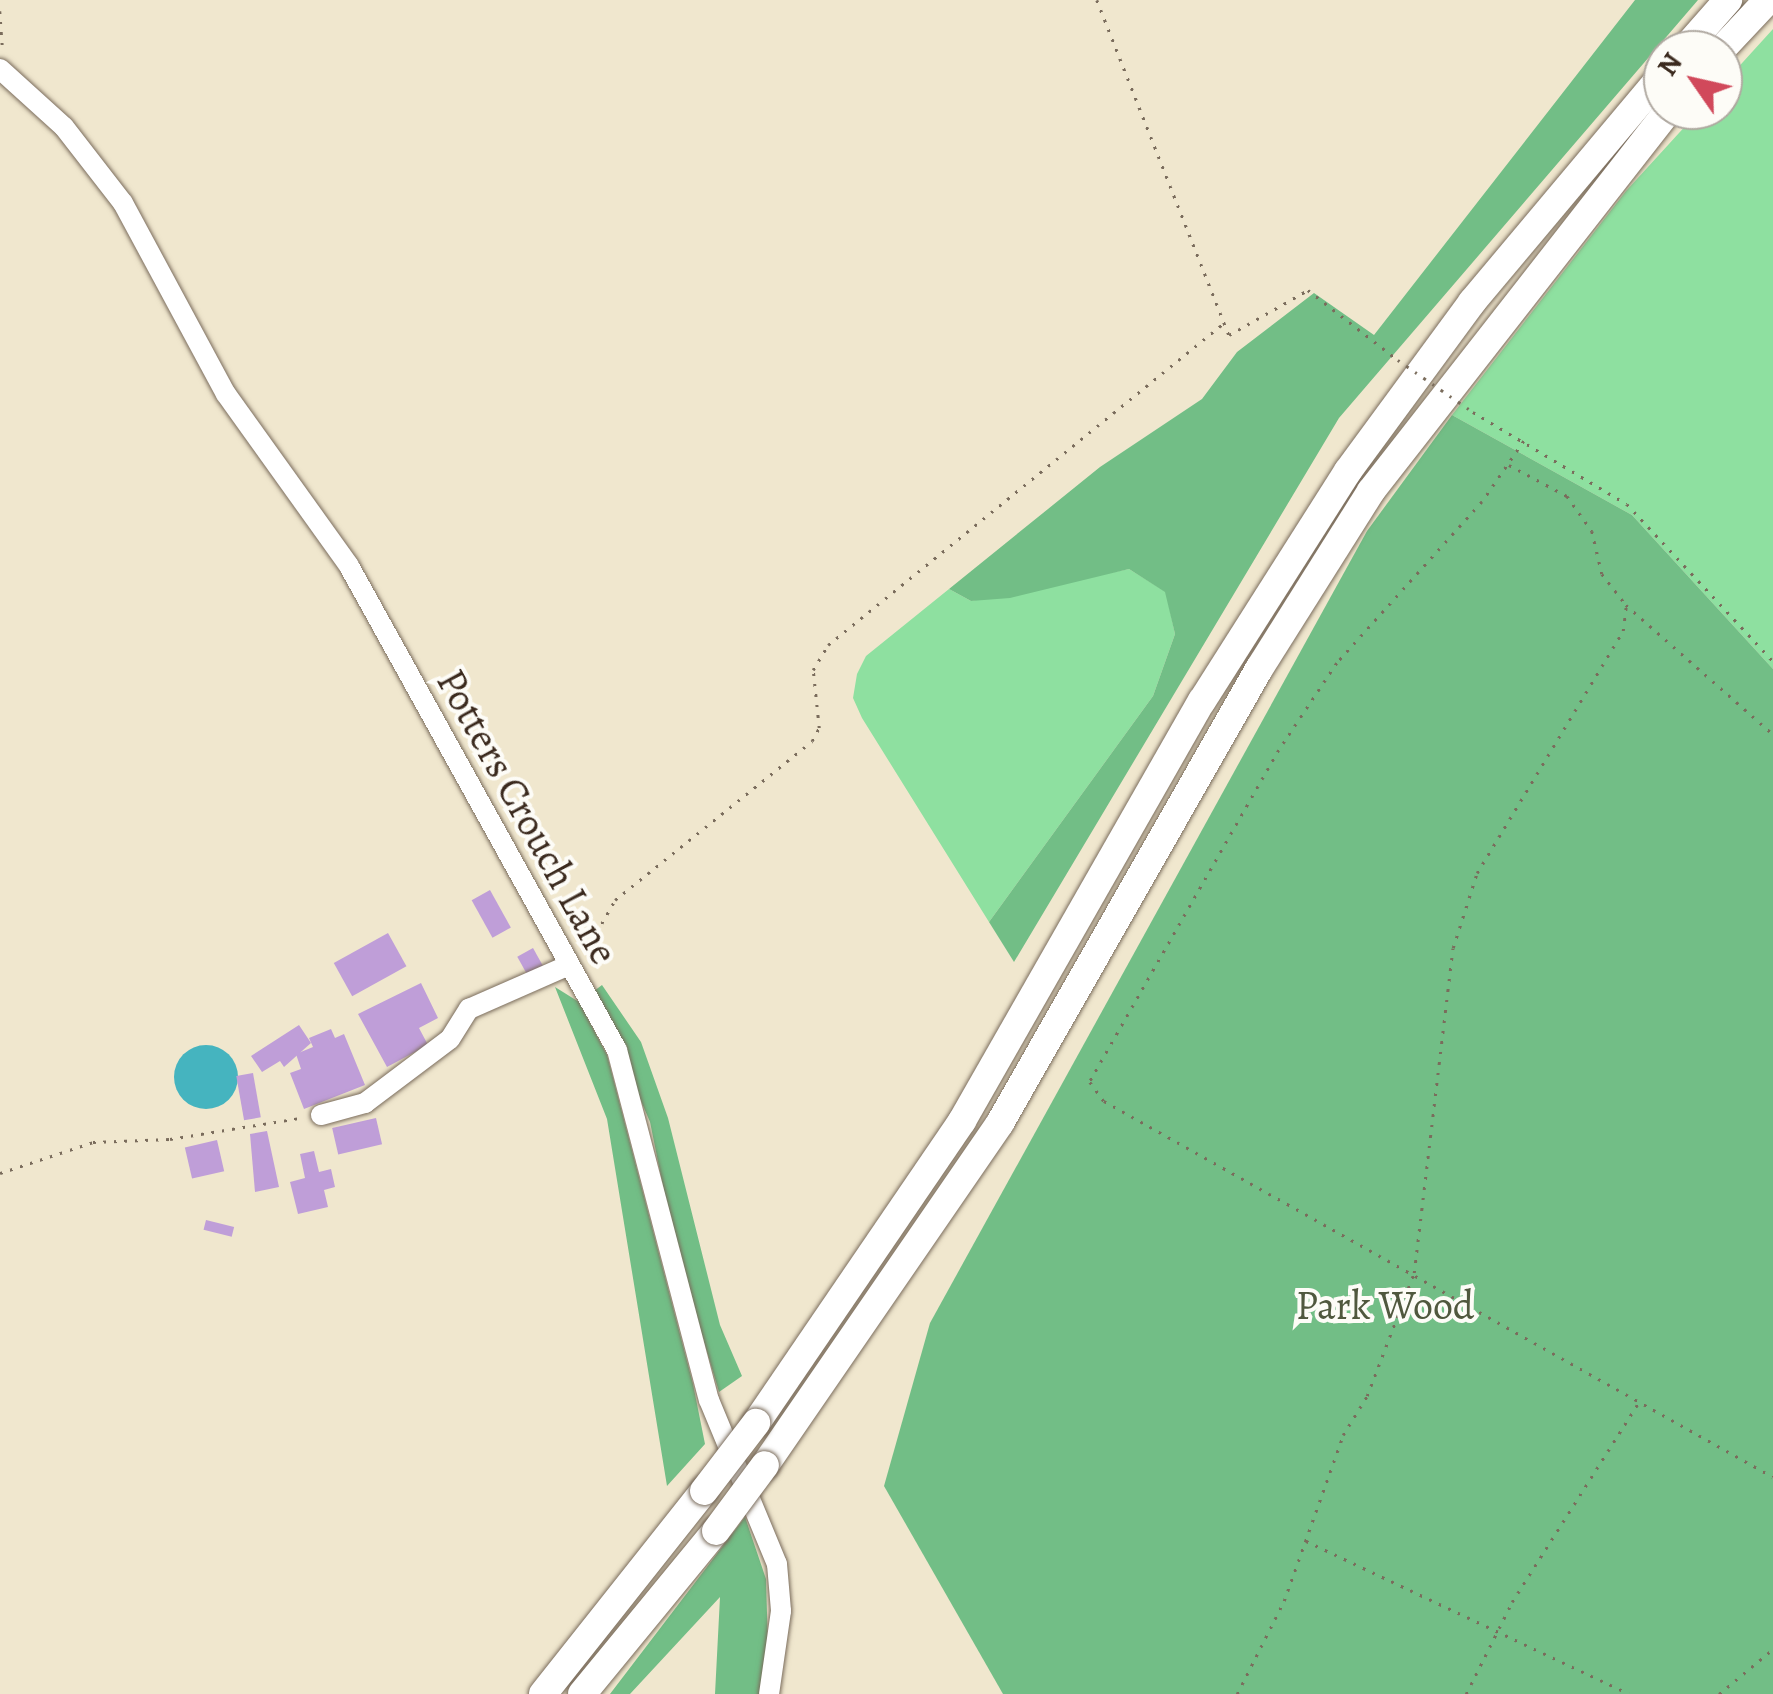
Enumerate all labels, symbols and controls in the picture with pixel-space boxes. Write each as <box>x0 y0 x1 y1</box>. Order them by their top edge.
north arrow <box>1643 30 1743 130</box>
text: N <box>1648 45 1691 83</box>
street label: Potters Crouch Lane <box>426 661 628 973</box>
park label: Park Wood <box>1296 1282 1474 1330</box>

